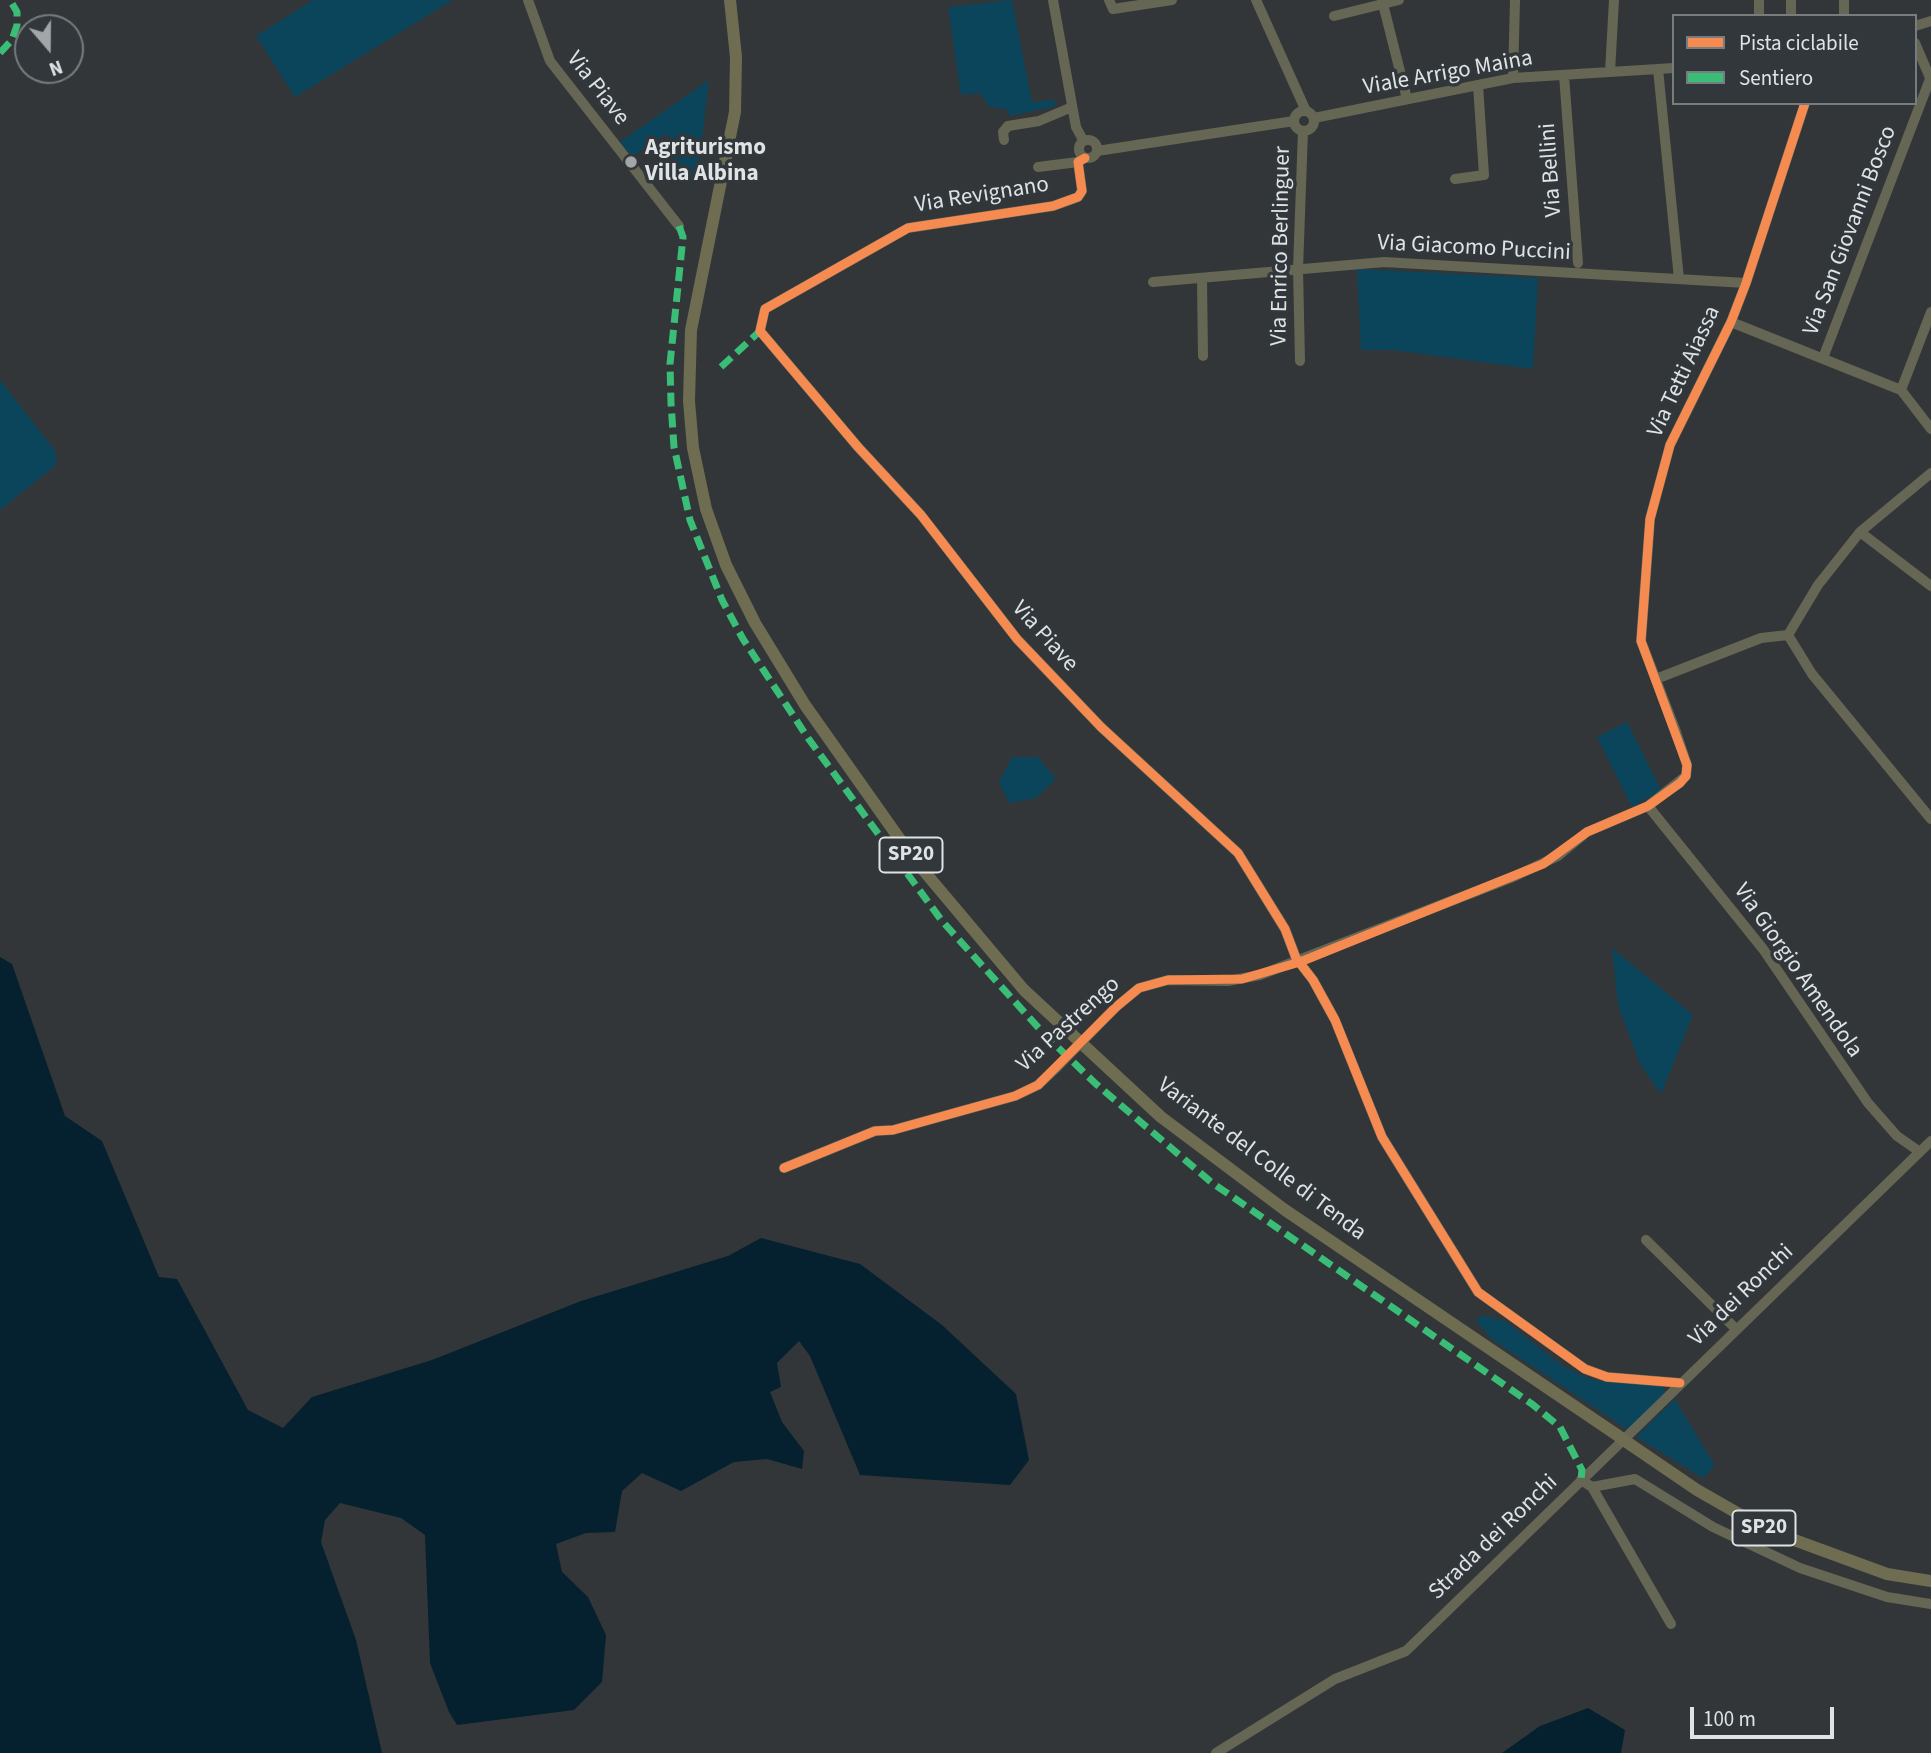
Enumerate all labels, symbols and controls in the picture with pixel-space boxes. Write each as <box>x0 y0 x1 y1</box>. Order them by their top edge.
north arrow <box>14 14 84 84</box>
legend <box>1672 14 1917 105</box>
text: Pista ciclabile <box>1739 28 1859 58</box>
street label: Viale Arrigo Maina <box>1361 46 1535 102</box>
street label: Via Piave <box>560 47 634 131</box>
text: N <box>45 52 66 82</box>
text: Sentiero <box>1739 63 1813 93</box>
street label: Via Bellini <box>1535 122 1569 218</box>
street label: Via San Giovanni Bosco <box>1798 122 1904 340</box>
place label: Agriturismo Villa Albina <box>645 135 766 189</box>
street label: Via Enrico Berlinguer <box>1266 146 1298 346</box>
marker: Agriturismo Villa Albina <box>623 154 639 170</box>
street label: Via Revignano <box>913 172 1051 220</box>
street label: Via Giacomo Puccini <box>1377 230 1571 268</box>
street label: Via Tetti Aiassa <box>1643 302 1727 442</box>
street label: Via Piave <box>1005 596 1083 678</box>
road number: SP20 <box>880 838 942 872</box>
street label: Via Giorgio Amendola <box>1727 879 1867 1063</box>
street label: Via Pastrengo <box>1012 971 1126 1079</box>
street label: Variante del Colle di Tenda <box>1151 1072 1371 1248</box>
street label: Via dei Ronchi <box>1684 1239 1800 1353</box>
street label: Strada dei Ronchi <box>1424 1470 1564 1606</box>
road number: SP20 <box>1732 1510 1796 1546</box>
scale bar <box>1693 1694 1836 1738</box>
text: 100 m <box>1703 1704 1756 1734</box>

